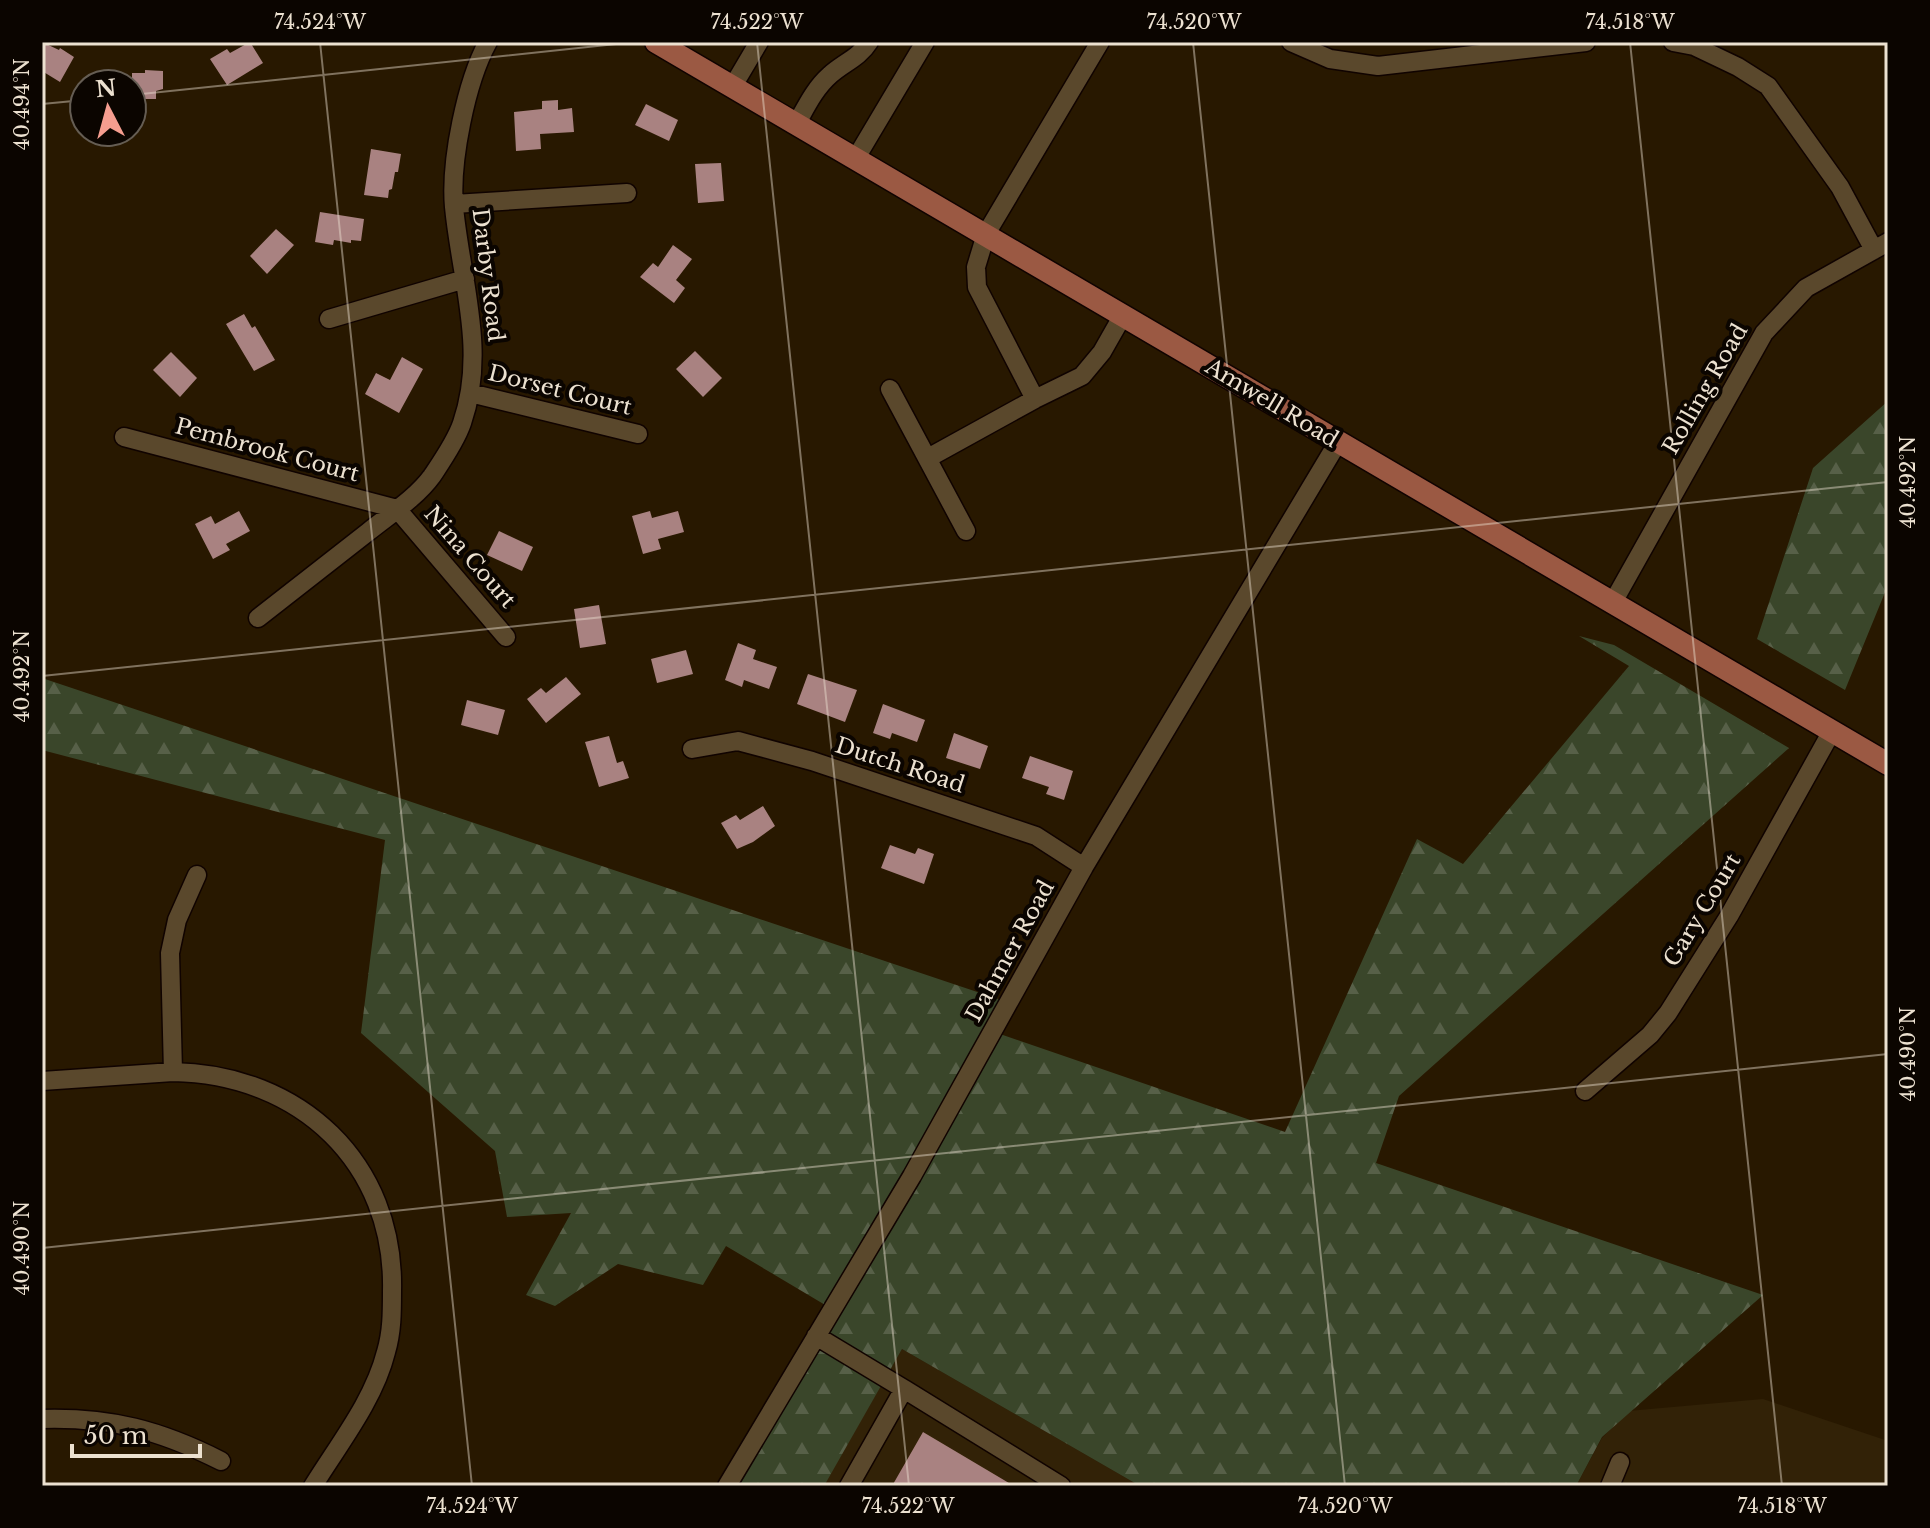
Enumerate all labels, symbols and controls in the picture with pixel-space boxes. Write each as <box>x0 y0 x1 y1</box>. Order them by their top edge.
text: 74.524°W <box>274 10 367 34</box>
text: 74.522°W <box>710 10 804 34</box>
text: 74.520°W <box>1146 10 1242 34</box>
text: 74.518°W <box>1585 10 1675 34</box>
text: 40.494°N <box>10 58 34 150</box>
north arrow <box>68 68 148 148</box>
text: N <box>94 74 118 103</box>
street label: Darby Road <box>466 207 510 343</box>
street label: Rolling Road <box>1657 319 1753 459</box>
street label: Amwell Road <box>1200 352 1343 453</box>
street label: Dorset Court <box>485 359 635 421</box>
street label: Pembrook Court <box>172 412 363 488</box>
text: 40.492°N <box>1896 436 1920 528</box>
street label: Nina Court <box>418 501 522 614</box>
text: 40.492°N <box>10 630 34 722</box>
street label: Dutch Road <box>832 731 968 799</box>
street label: Gary Court <box>1658 848 1747 971</box>
street label: Dahmer Road <box>960 875 1060 1026</box>
text: 40.490°N <box>1896 1007 1920 1101</box>
text: 40.490°N <box>10 1201 34 1295</box>
scale bar <box>72 1408 200 1458</box>
text: 50 m <box>84 1421 148 1450</box>
text: 74.524°W <box>426 1494 519 1518</box>
text: 74.522°W <box>861 1494 955 1518</box>
text: 74.520°W <box>1297 1494 1393 1518</box>
text: 74.518°W <box>1737 1494 1827 1518</box>

